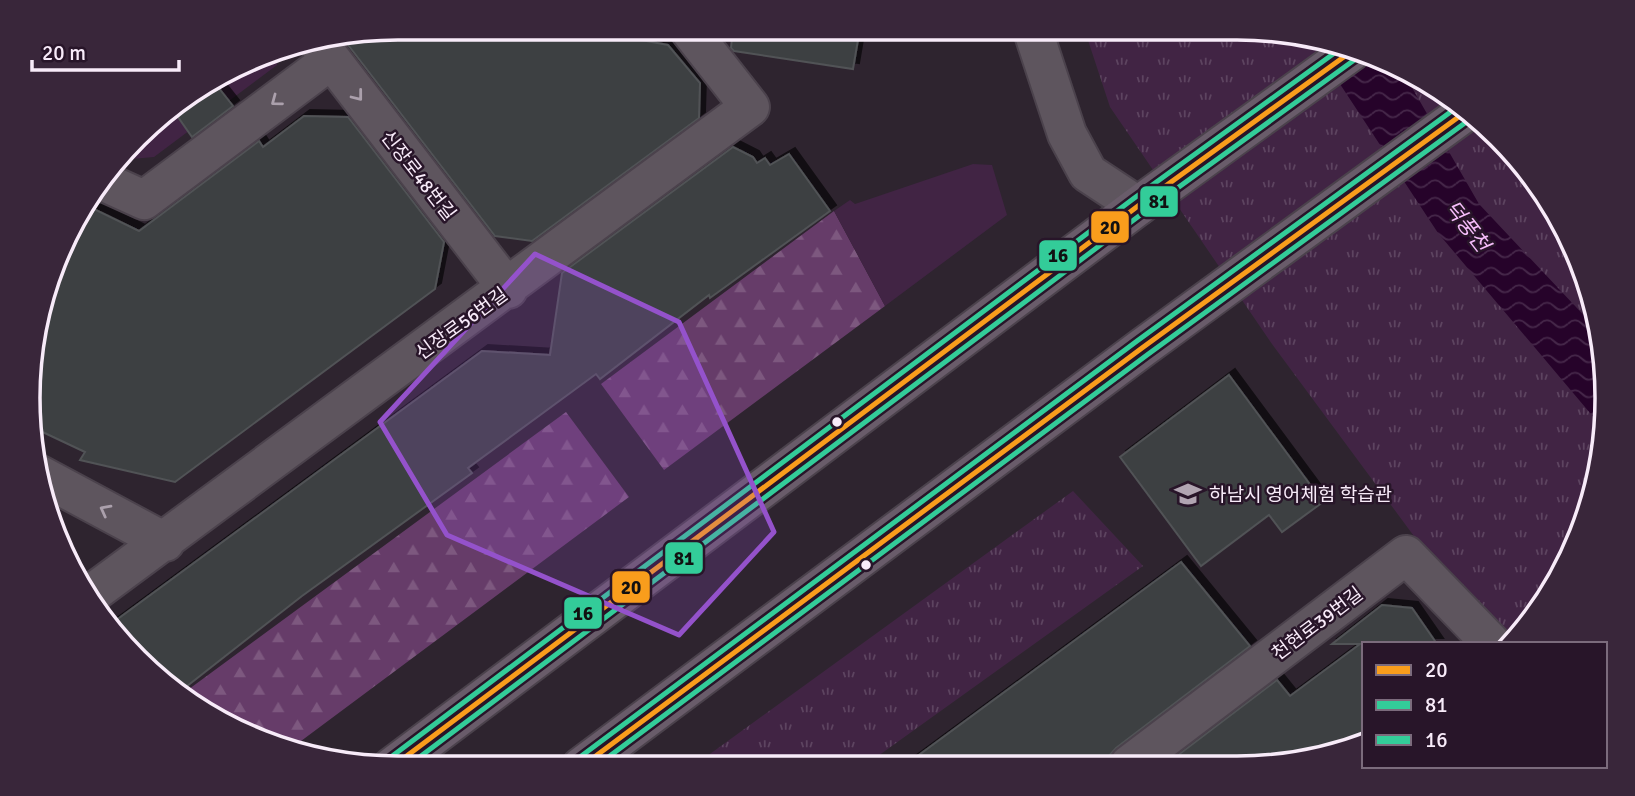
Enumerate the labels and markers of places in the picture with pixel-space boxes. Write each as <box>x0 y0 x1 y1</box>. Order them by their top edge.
unlabelled marker <box>830 415 844 429</box>
school or university icon: 하남시 영어체험 학습관 <box>1173 479 1203 509</box>
place label: 하남시 영어체험 학습관 <box>1209 483 1392 507</box>
unlabelled marker <box>859 558 873 572</box>

